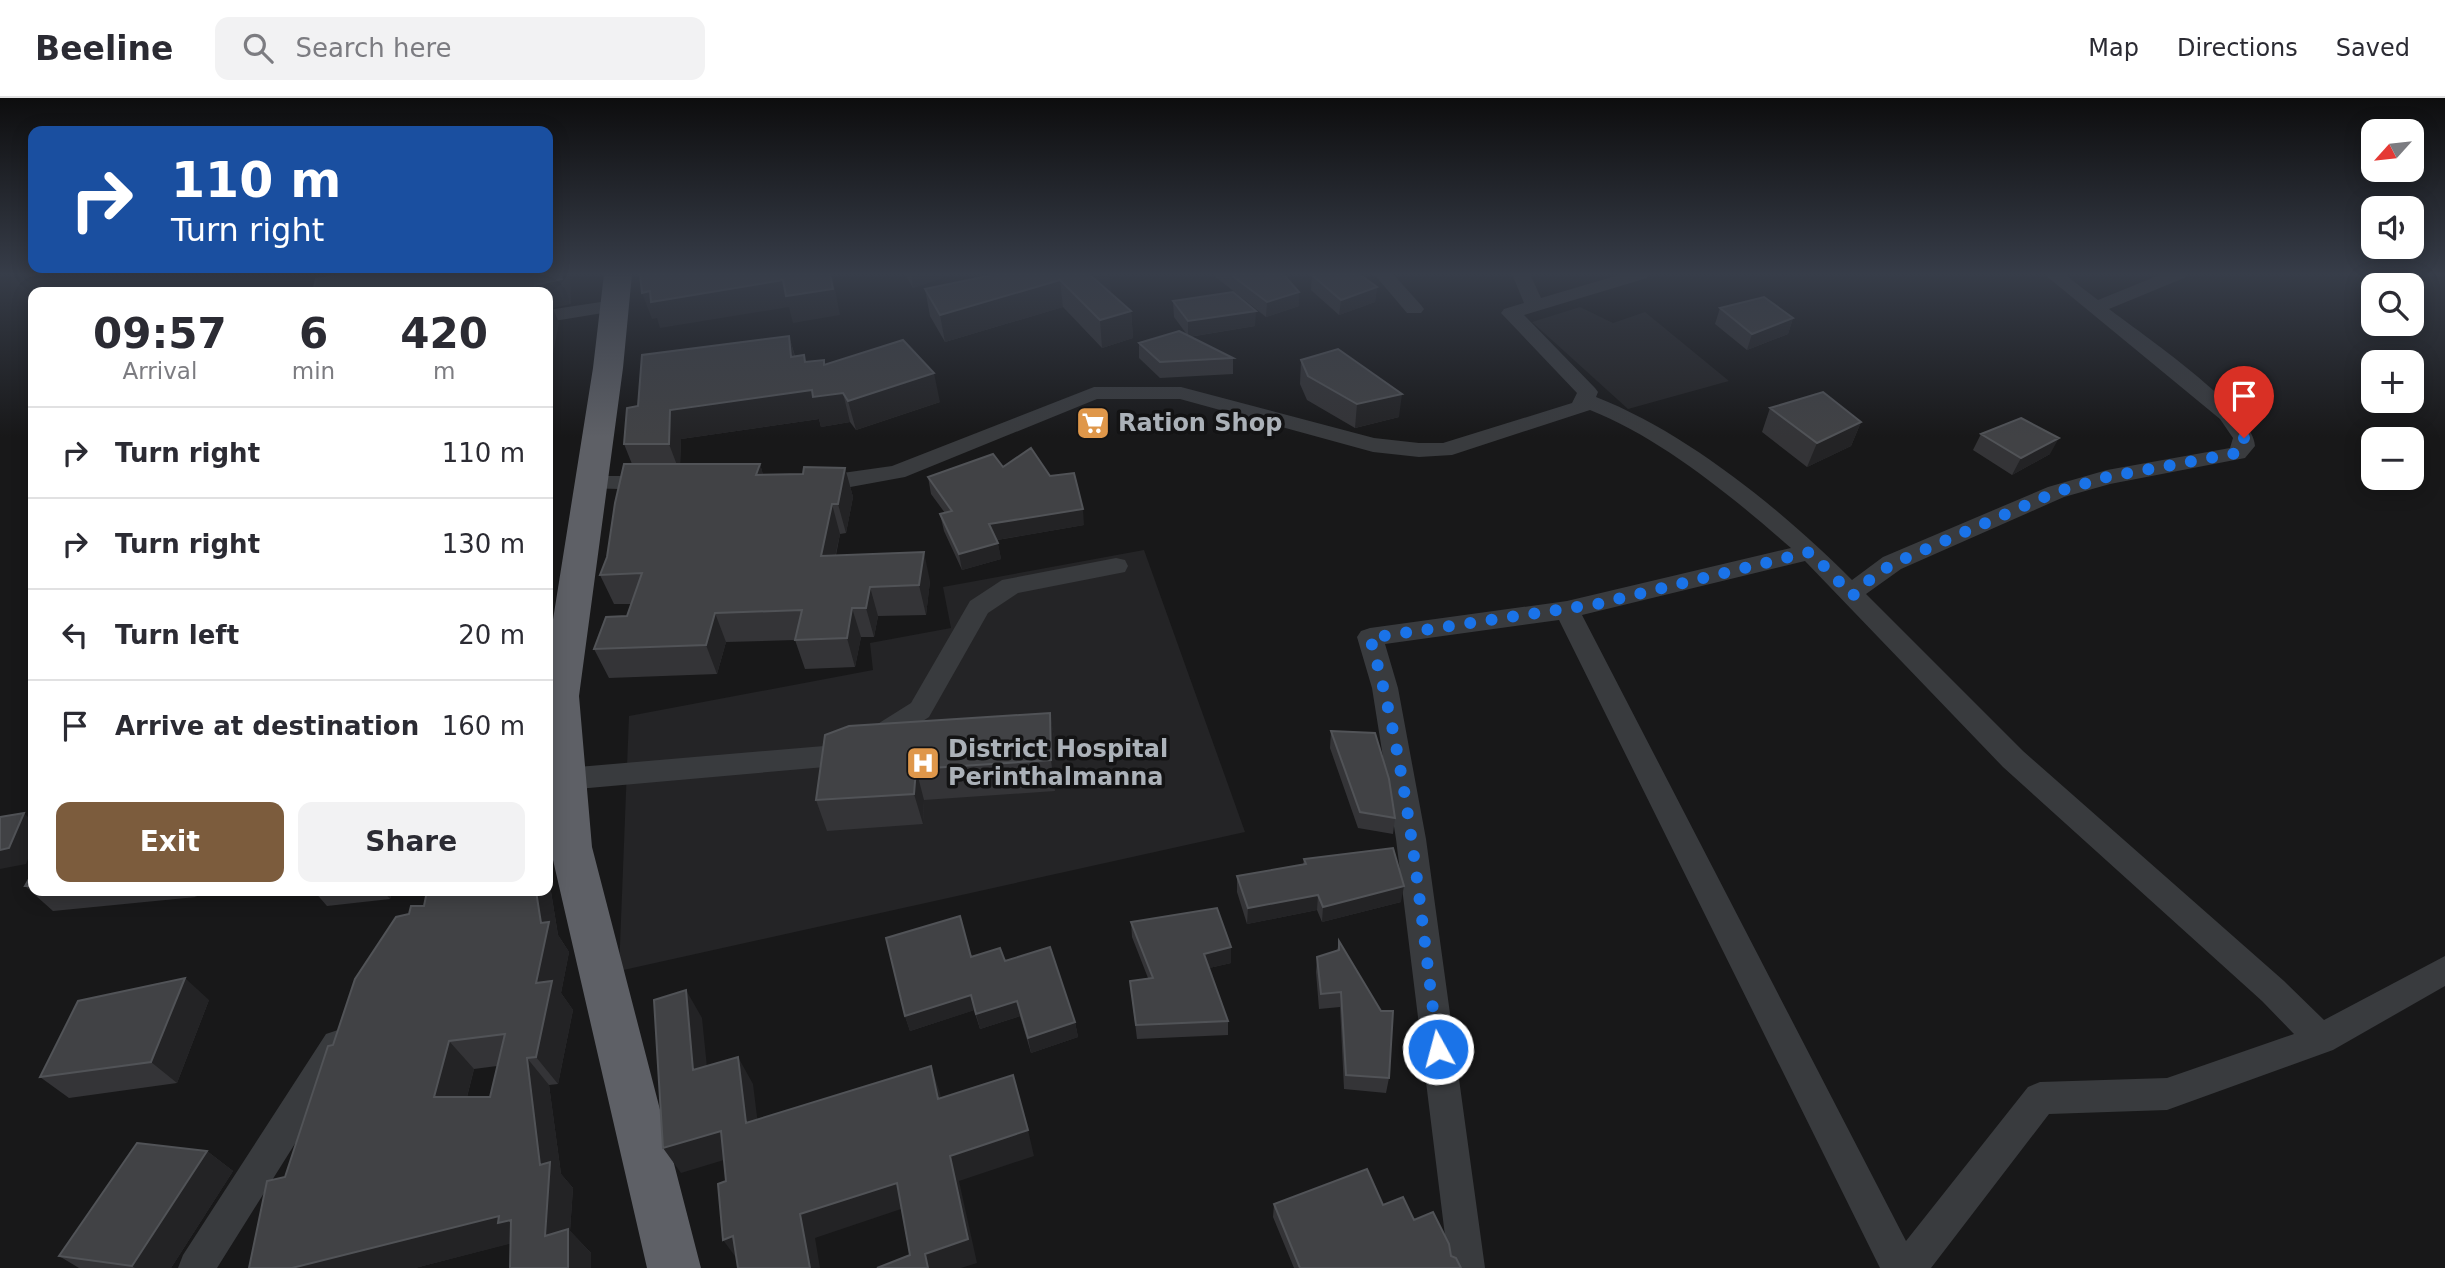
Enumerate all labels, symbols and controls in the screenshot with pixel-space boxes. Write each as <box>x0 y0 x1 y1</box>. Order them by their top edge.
search box <box>215 17 705 80</box>
text: Beeline <box>35 29 173 68</box>
icon: search <box>239 29 277 67</box>
text: Search here <box>295 33 452 63</box>
text: Map <box>2088 34 2139 62</box>
text: Directions <box>2177 34 2298 62</box>
text: Saved <box>2336 34 2410 62</box>
north arrow <box>2361 119 2424 182</box>
map controls <box>2361 119 2424 490</box>
text: 110 m <box>171 152 341 209</box>
icon: right <box>56 154 147 245</box>
button: sound <box>2361 196 2424 259</box>
text: Turn right <box>171 211 324 249</box>
button: search <box>2361 273 2424 336</box>
text: 09:57 <box>93 309 227 358</box>
text: 6 <box>299 309 328 358</box>
text: 420 <box>400 309 488 358</box>
button: + <box>2361 350 2424 413</box>
text: Arrival <box>123 358 197 384</box>
text: min <box>292 358 335 384</box>
text: m <box>433 358 455 384</box>
pin <box>2214 366 2274 438</box>
icon: arrive <box>2225 377 2263 415</box>
supermarket icon: Ration Shop <box>1074 404 1112 442</box>
place label: Ration Shop <box>1118 409 1282 437</box>
button: − <box>2361 427 2424 490</box>
icon: right <box>56 434 94 472</box>
text: Turn right <box>115 438 260 468</box>
text: 110 m <box>442 438 525 468</box>
icon: right <box>56 525 94 563</box>
text: Turn right <box>115 529 260 559</box>
text: 130 m <box>442 529 525 559</box>
icon: left <box>56 616 94 654</box>
text: Turn left <box>115 620 239 650</box>
text: 20 m <box>458 620 525 650</box>
icon: arrive <box>56 707 94 745</box>
text: Arrive at destination <box>115 711 419 741</box>
text: 160 m <box>442 711 525 741</box>
place label: District Hospital Perinthalmanna <box>948 735 1168 791</box>
hospital icon: District Hospital Perinthalmanna <box>904 744 942 782</box>
button: Exit <box>56 802 284 882</box>
button: Share <box>298 802 525 882</box>
position arrow <box>1401 1012 1475 1086</box>

